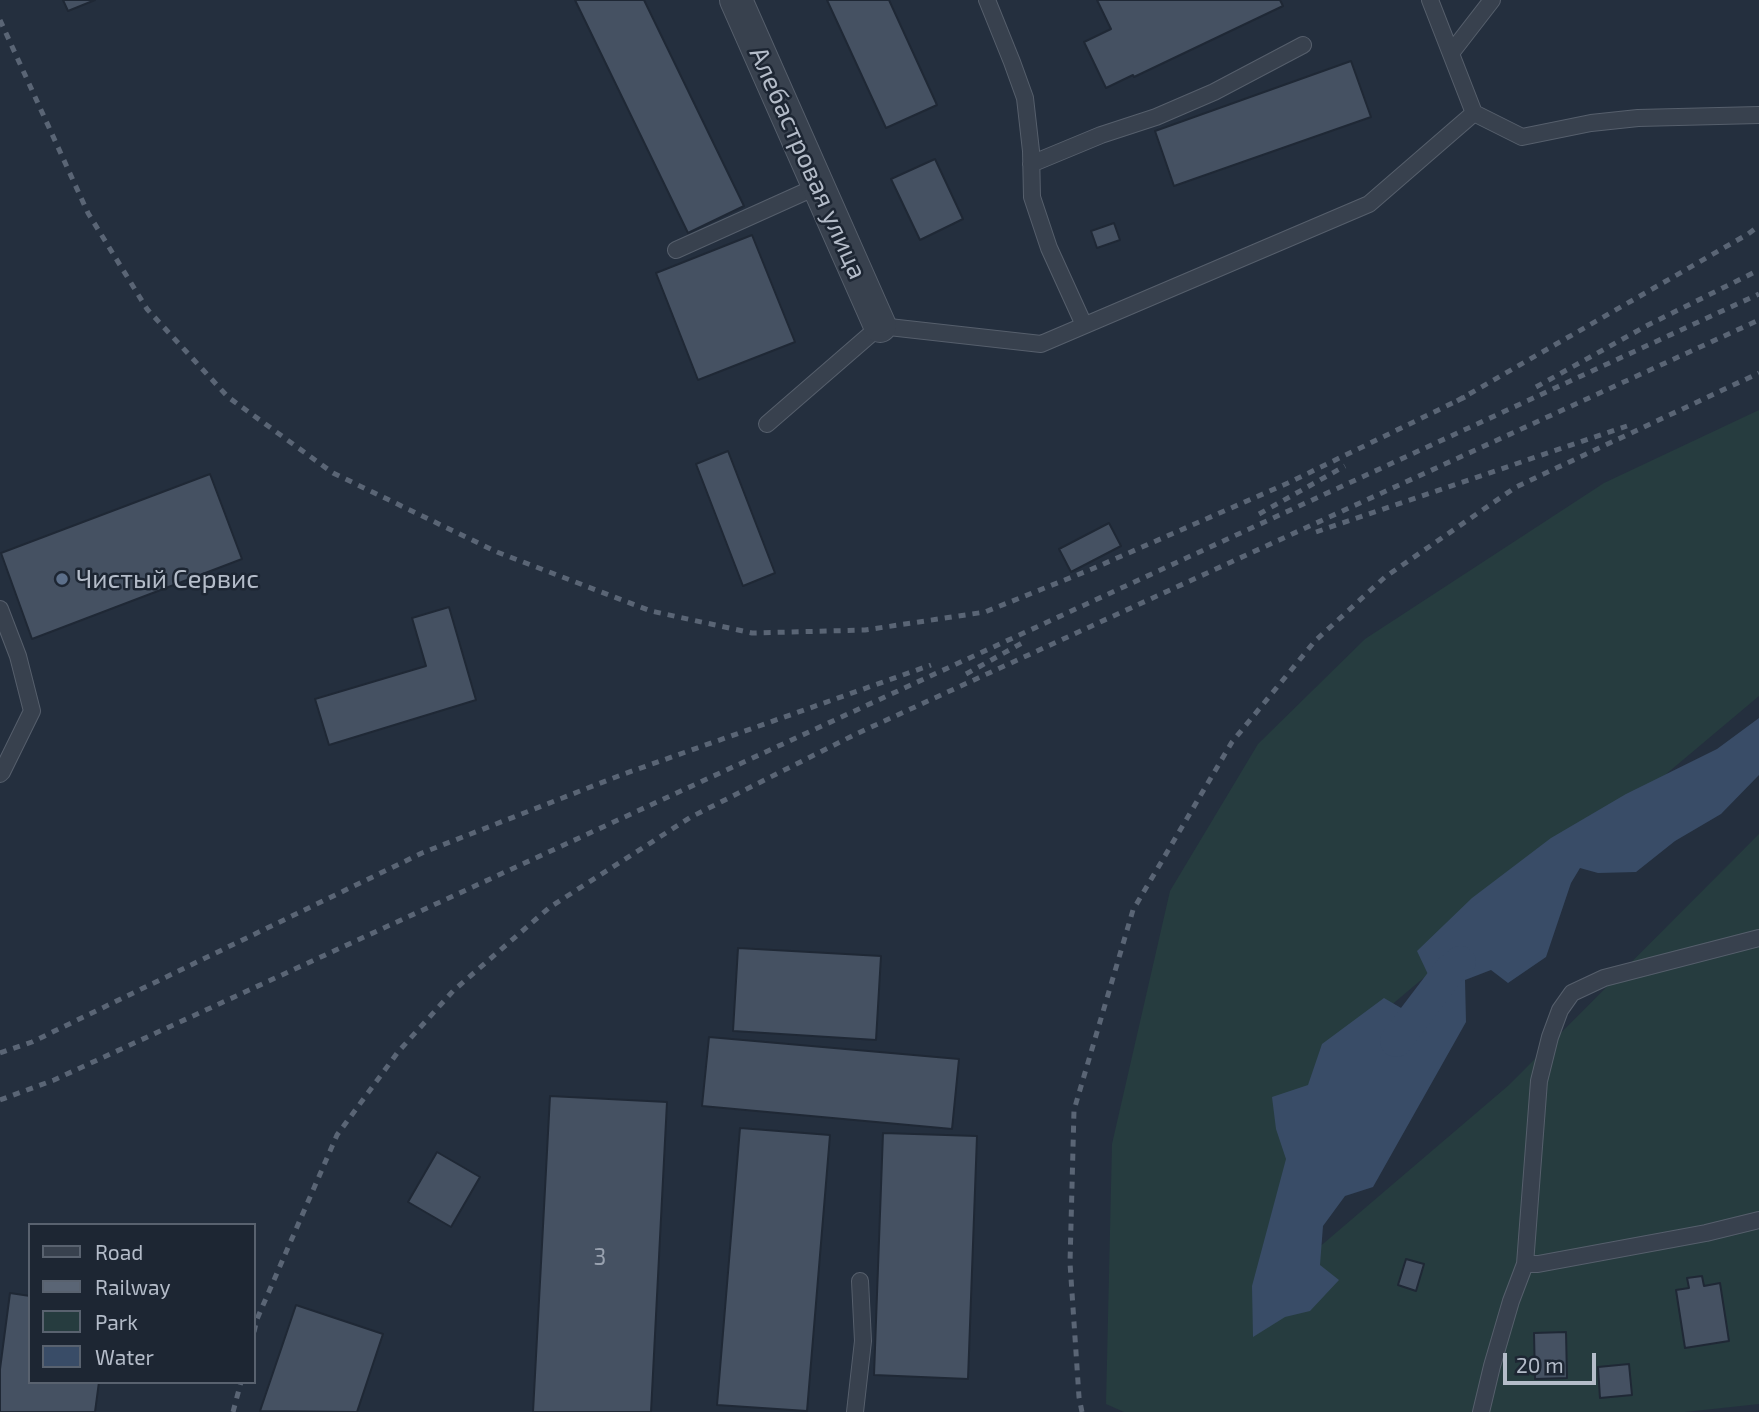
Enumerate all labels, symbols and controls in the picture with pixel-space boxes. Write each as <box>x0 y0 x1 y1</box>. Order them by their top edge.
street label: Алебастровая улица <box>743 42 873 284</box>
place label: Чистый Сервис <box>76 563 259 595</box>
marker: Чистый Сервис <box>54 571 70 587</box>
legend <box>28 1223 256 1384</box>
text: Road <box>95 1239 143 1264</box>
house number: 3 <box>594 1243 606 1271</box>
text: Railway <box>95 1274 171 1299</box>
text: Park <box>95 1309 138 1334</box>
scale bar <box>1507 1338 1600 1382</box>
text: Water <box>95 1344 154 1369</box>
text: 20 m <box>1516 1352 1564 1377</box>

